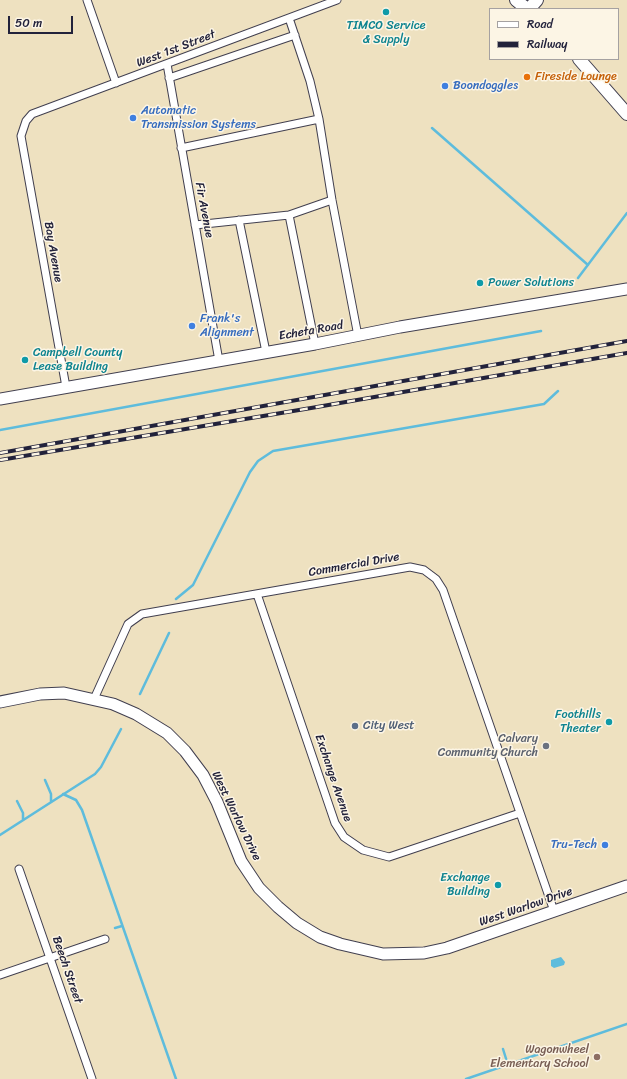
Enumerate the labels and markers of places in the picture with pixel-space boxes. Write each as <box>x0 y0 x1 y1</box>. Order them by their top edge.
marker: TIMCO Service & Supply <box>381 7 391 17</box>
place label: TIMCO Service & Supply <box>346 19 426 47</box>
place label: Fireside Lounge <box>535 70 617 84</box>
marker: Fireside Lounge <box>522 72 532 82</box>
place label: Boondoggles <box>453 79 518 93</box>
marker: Boondoggles <box>440 81 450 91</box>
place label: Automatic Transmission Systems <box>141 104 256 132</box>
marker: Automatic Transmission Systems <box>128 113 138 123</box>
place label: Power Solutions <box>488 276 574 290</box>
marker: Power Solutions <box>475 278 485 288</box>
place label: Frank's Alignment <box>200 312 254 340</box>
marker: Frank's Alignment <box>187 321 197 331</box>
place label: Campbell County Lease Building <box>33 346 122 374</box>
marker: Campbell County Lease Building <box>20 355 30 365</box>
place label: Foothills Theater <box>555 708 601 736</box>
marker: Foothills Theater <box>604 717 614 727</box>
place label: City West <box>363 719 415 733</box>
marker: City West <box>350 721 360 731</box>
place label: Calvary Community Church <box>438 732 538 760</box>
marker: Calvary Community Church <box>541 741 551 751</box>
place label: Tru-Tech <box>551 838 597 852</box>
marker: Tru-Tech <box>600 840 610 850</box>
place label: Exchange Building <box>440 871 490 899</box>
marker: Exchange Building <box>493 880 503 890</box>
place label: Wagonwheel Elementary School <box>490 1043 589 1071</box>
marker: Wagonwheel Elementary School <box>592 1052 602 1062</box>

